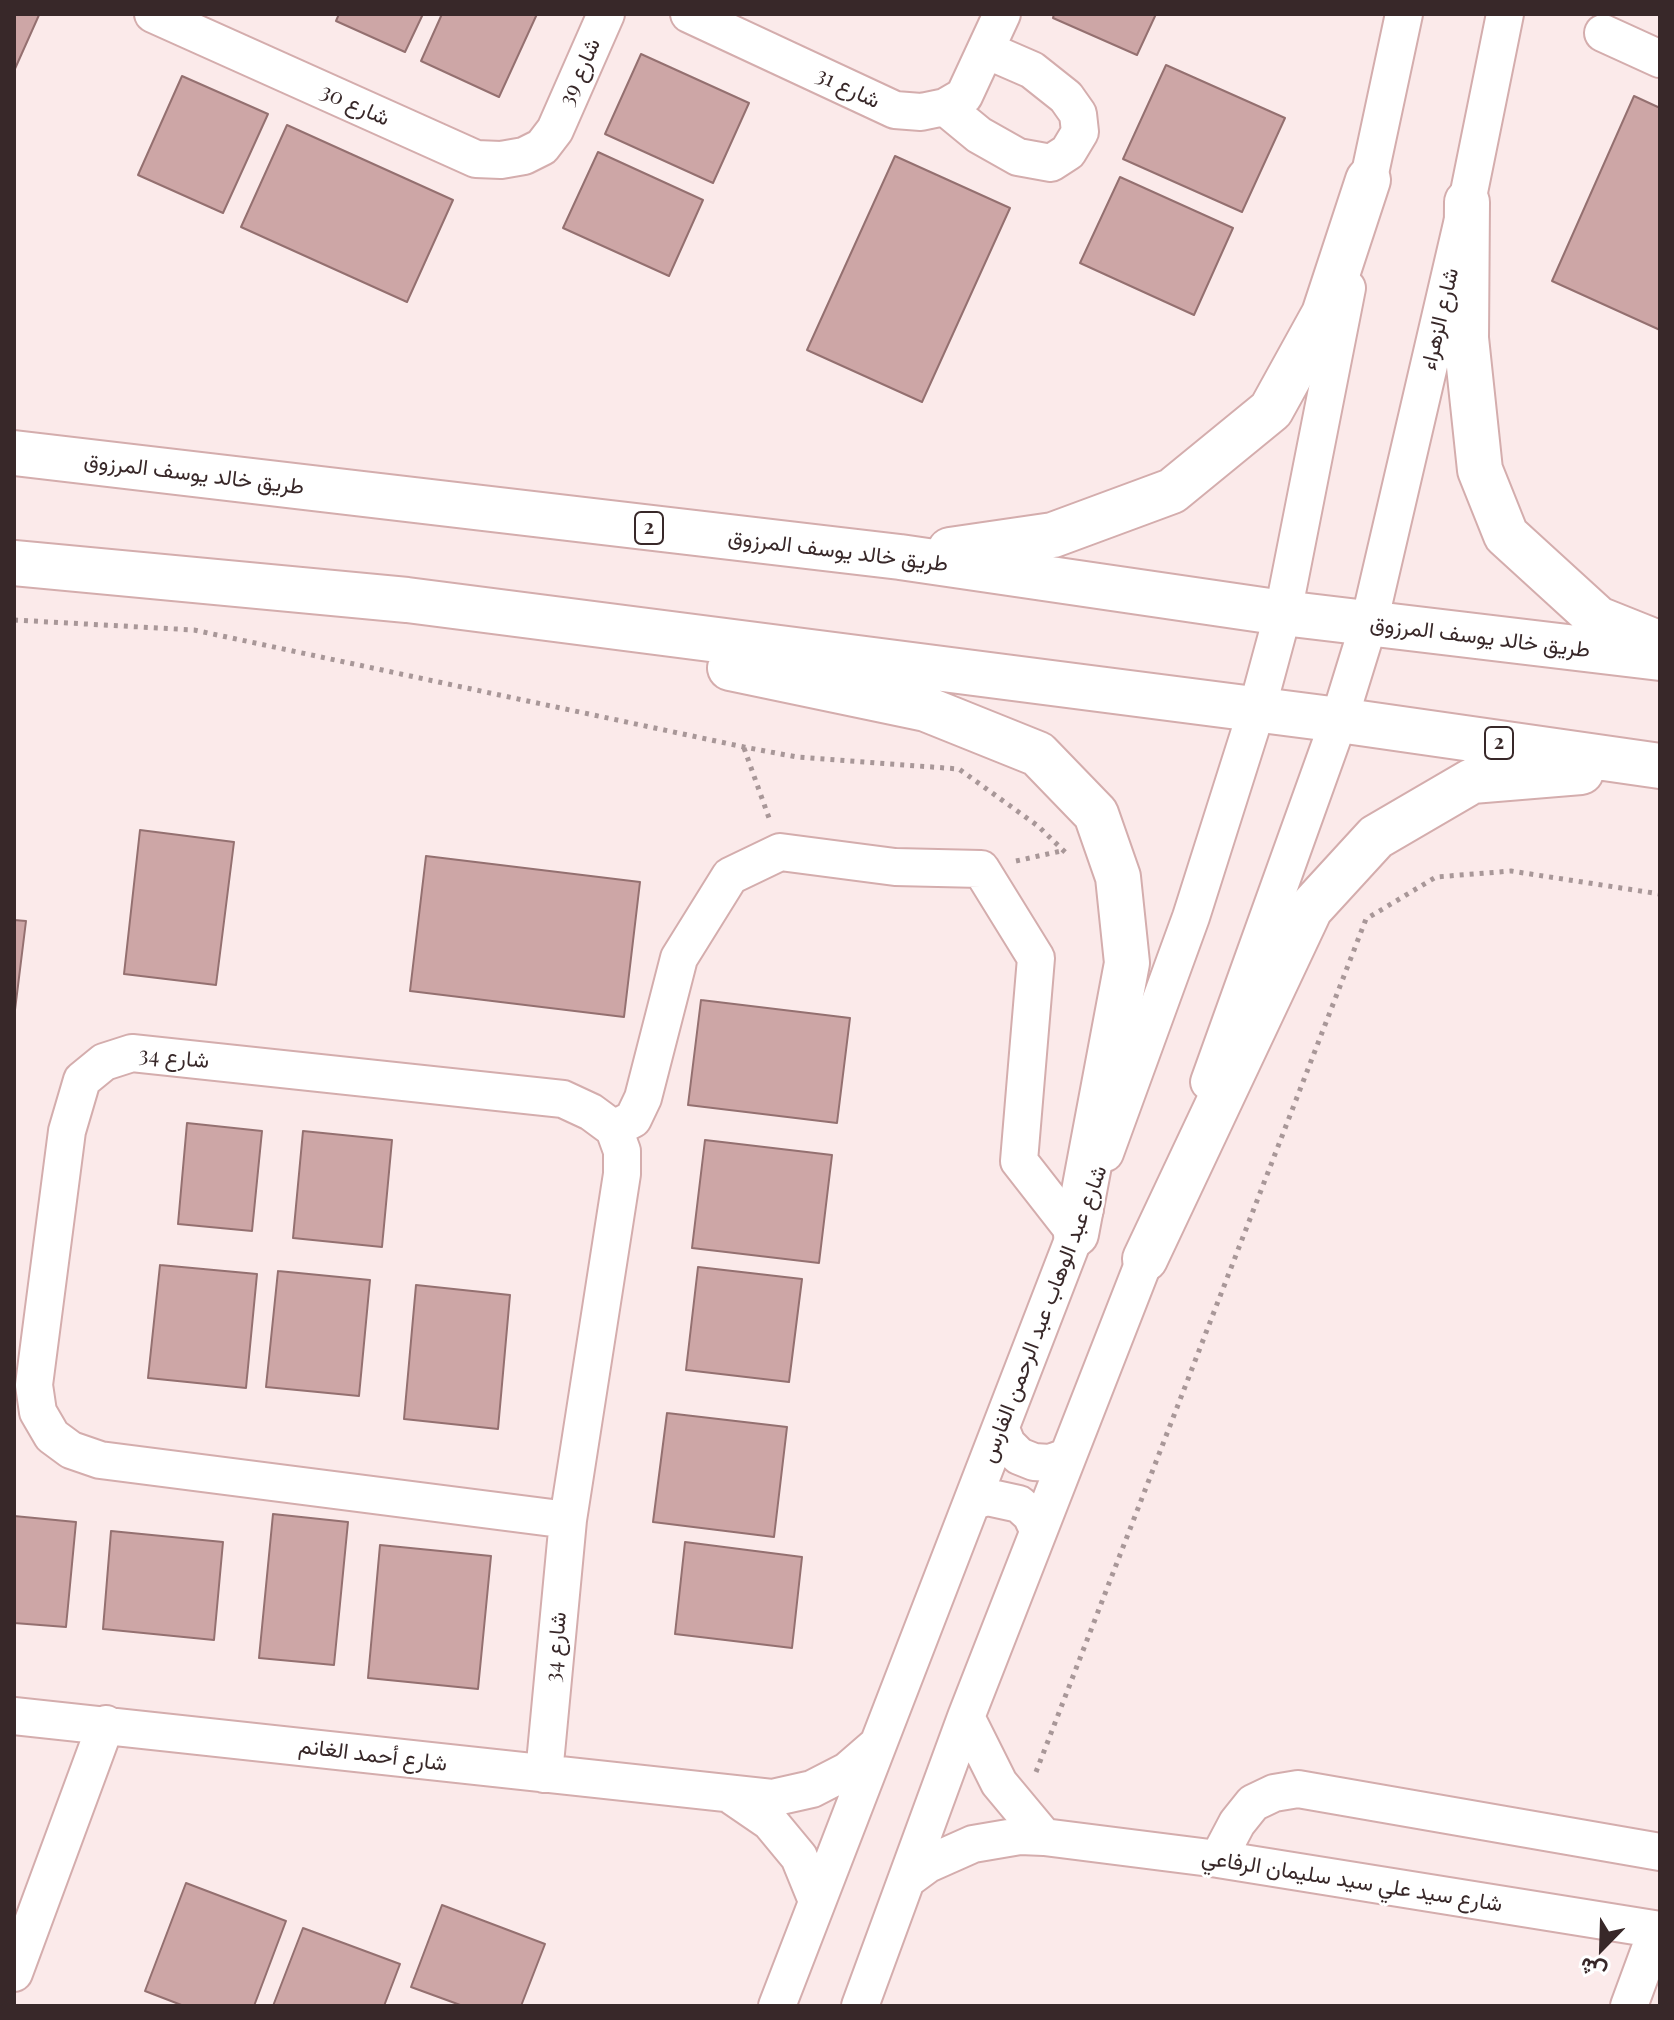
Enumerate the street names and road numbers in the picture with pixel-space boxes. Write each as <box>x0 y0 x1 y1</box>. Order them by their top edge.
street label: شارع 39 <box>554 34 606 110</box>
street label: شارع 31 <box>812 62 884 114</box>
street label: شارع 30 <box>316 78 394 132</box>
street label: شارع الزهراء <box>1415 265 1465 373</box>
street label: طريق خالد يوسف المرزوق <box>82 447 306 501</box>
road number: 2 <box>635 512 663 544</box>
street label: طريق خالد يوسف المرزوق <box>726 524 950 578</box>
street label: طريق خالد يوسف المرزوق <box>1368 610 1592 664</box>
road number: 2 <box>1485 727 1513 759</box>
street label: شارع 34 <box>138 1042 210 1074</box>
street label: شارع عبد الوهاب عبد الرحمن الفارس <box>975 1162 1113 1466</box>
street label: شارع 34 <box>540 1611 572 1683</box>
street label: شارع أحمد الغانم <box>297 1733 449 1777</box>
street label: شارع سيد علي سيد سليمان الرفاعي <box>1200 1844 1504 1918</box>

